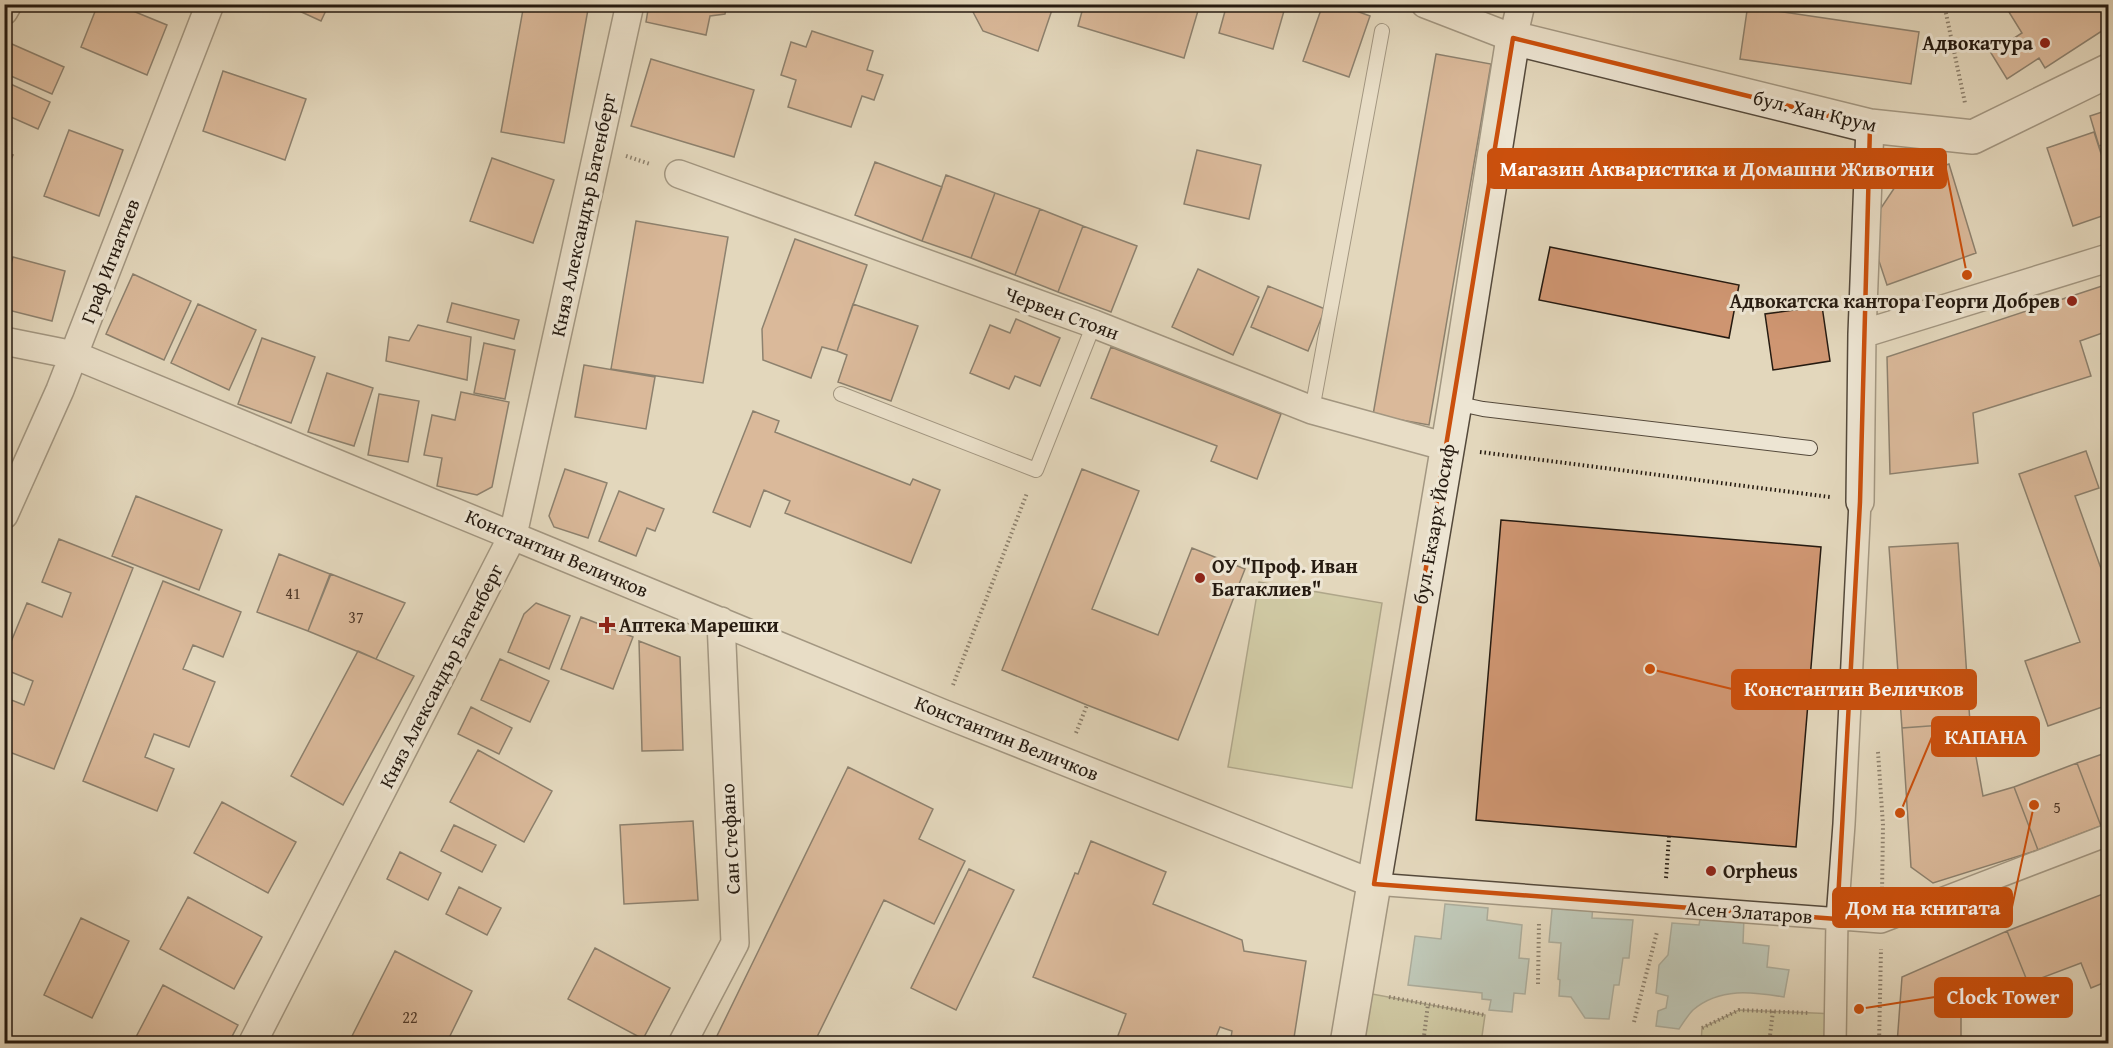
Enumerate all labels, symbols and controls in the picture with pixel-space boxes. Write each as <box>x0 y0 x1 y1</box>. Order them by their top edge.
place label: Адвокатура <box>1922 28 2034 57</box>
marker: Адвокатура <box>2038 36 2052 50</box>
street label: бул. Хан Крум <box>1750 82 1880 139</box>
street label: Княз Александър Батенберг <box>543 90 623 339</box>
callout: Магазин Акваристика и Домашни Животни <box>1488 149 1946 188</box>
text: Магазин Акваристика и Домашни Животни <box>1500 153 1934 184</box>
street label: Граф Игнатиев <box>72 194 147 327</box>
street label: Червен Стоян <box>1001 278 1124 347</box>
place label: Адвокатска кантора Георги Добрев <box>1729 286 2060 315</box>
marker: Адвокатска кантора Георги Добрев <box>2065 294 2079 308</box>
street label: бул. Екзарх Йосиф <box>1405 441 1462 607</box>
street label: Константин Величков <box>461 501 653 604</box>
place label: ОУ "Проф. Иван Батаклиев" <box>1212 551 1358 603</box>
street label: Княз Александър Батенберг <box>371 558 510 793</box>
marker: ОУ "Проф. Иван Батаклиев" <box>1193 571 1207 585</box>
house number: 41 <box>285 581 301 605</box>
house number: 37 <box>348 605 364 629</box>
place label: Аптека Марешки <box>619 610 779 639</box>
marker: Аптека Марешки <box>600 618 614 632</box>
callout: Константин Величков <box>1732 670 1976 709</box>
text: Константин Величков <box>1744 673 1964 704</box>
street label: Константин Величков <box>911 687 1104 788</box>
callout: КАПАНА <box>1932 717 2039 756</box>
text: КАПАНА <box>1944 721 2028 752</box>
street label: Сан Стефано <box>712 783 747 895</box>
house number: 5 <box>2053 795 2061 819</box>
place label: Orpheus <box>1723 856 1798 885</box>
marker: Orpheus <box>1704 864 1718 878</box>
callout: Дом на книгата <box>1833 888 2012 927</box>
text: Дом на книгата <box>1845 892 2001 923</box>
street label: Асен Златаров <box>1685 893 1813 930</box>
callout: Clock Tower <box>1935 978 2072 1017</box>
text: Clock Tower <box>1947 981 2060 1012</box>
house number: 22 <box>402 1005 418 1029</box>

